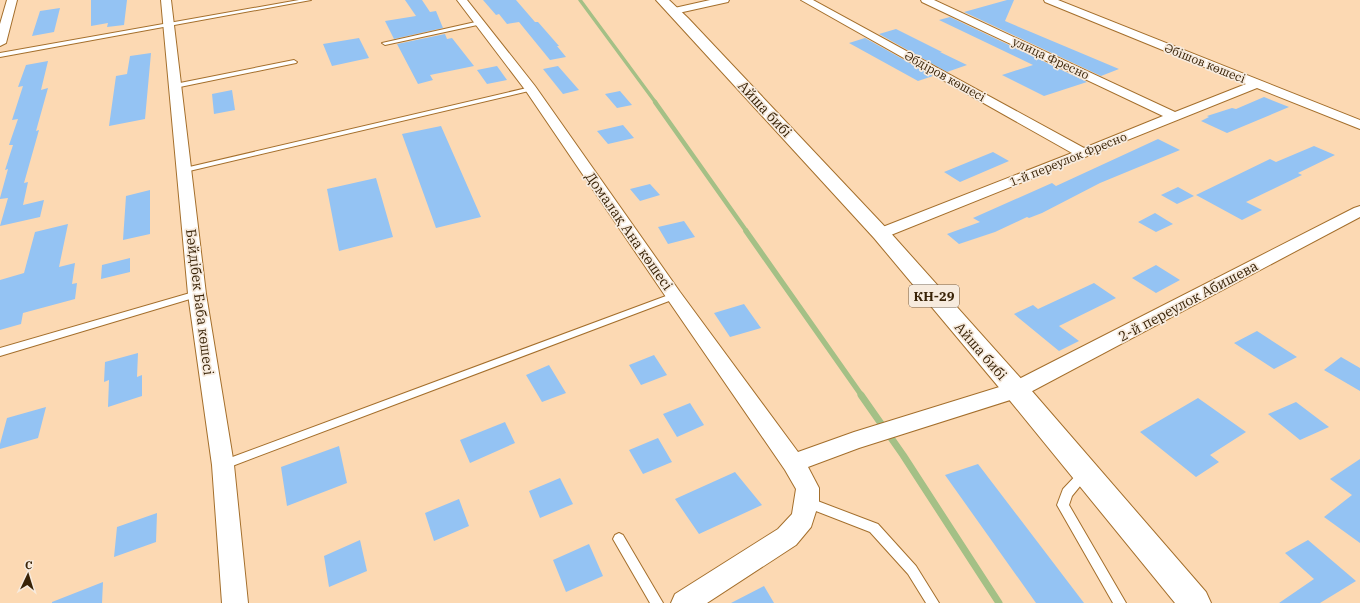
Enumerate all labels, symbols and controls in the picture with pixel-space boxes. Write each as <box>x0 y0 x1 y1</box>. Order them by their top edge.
street label: улица Фресно <box>1010 34 1092 82</box>
street label: Әбішов көшесі <box>1162 40 1248 86</box>
street label: Әбдіров көшесі <box>902 48 988 105</box>
street label: Айша бибі <box>734 77 796 141</box>
street label: 1-й переулок Фресно <box>1007 129 1129 189</box>
street label: Домалақ Ана көшесі <box>581 168 677 294</box>
street label: Бәйдібек Баба көшесі <box>182 228 218 376</box>
street label: 2-й переулок Абишева <box>1115 256 1261 345</box>
road number: КН-29 <box>909 285 959 307</box>
street label: Айша бибі <box>951 318 1011 384</box>
north arrow <box>8 555 48 595</box>
text: С <box>25 558 33 572</box>

